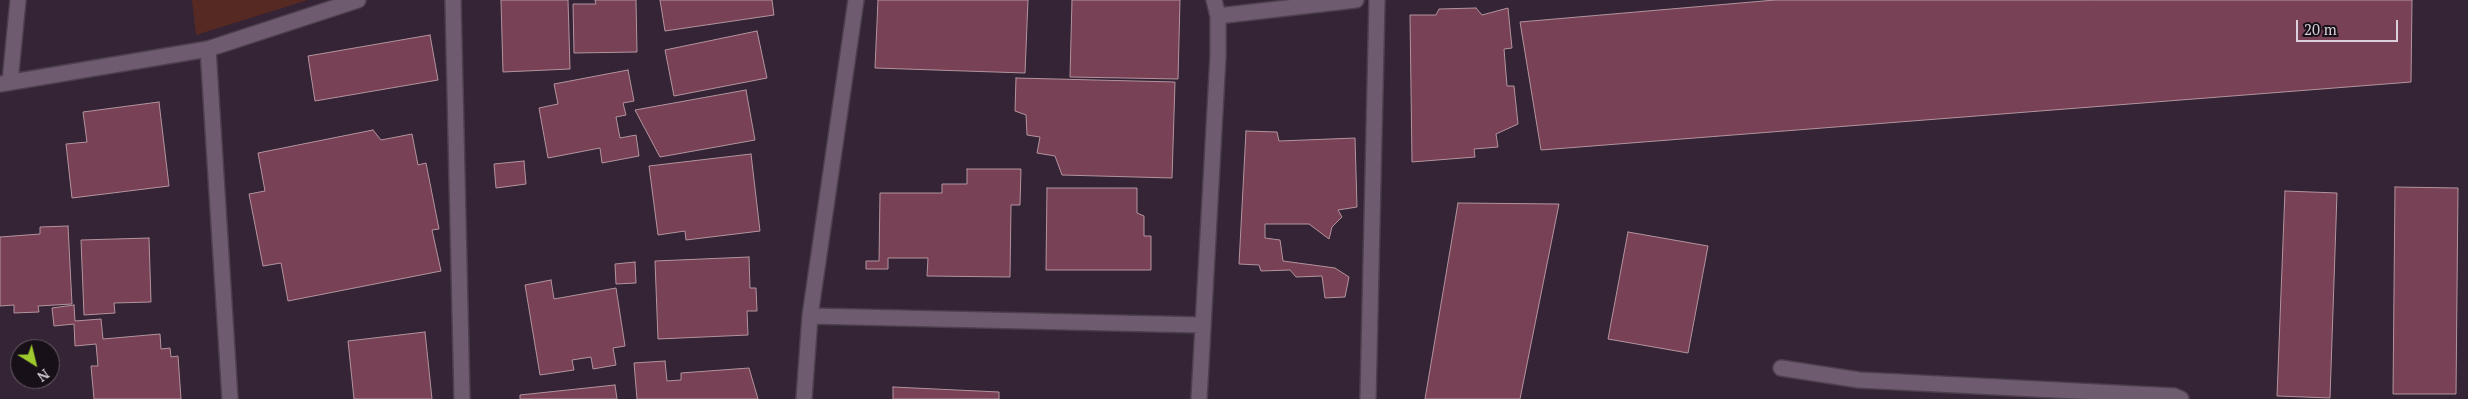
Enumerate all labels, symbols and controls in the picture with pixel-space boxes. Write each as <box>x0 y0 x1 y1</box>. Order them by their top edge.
scale bar <box>2298 10 2400 42</box>
text: 20 m <box>2304 19 2337 39</box>
north arrow <box>10 339 60 389</box>
text: N <box>34 365 53 387</box>

